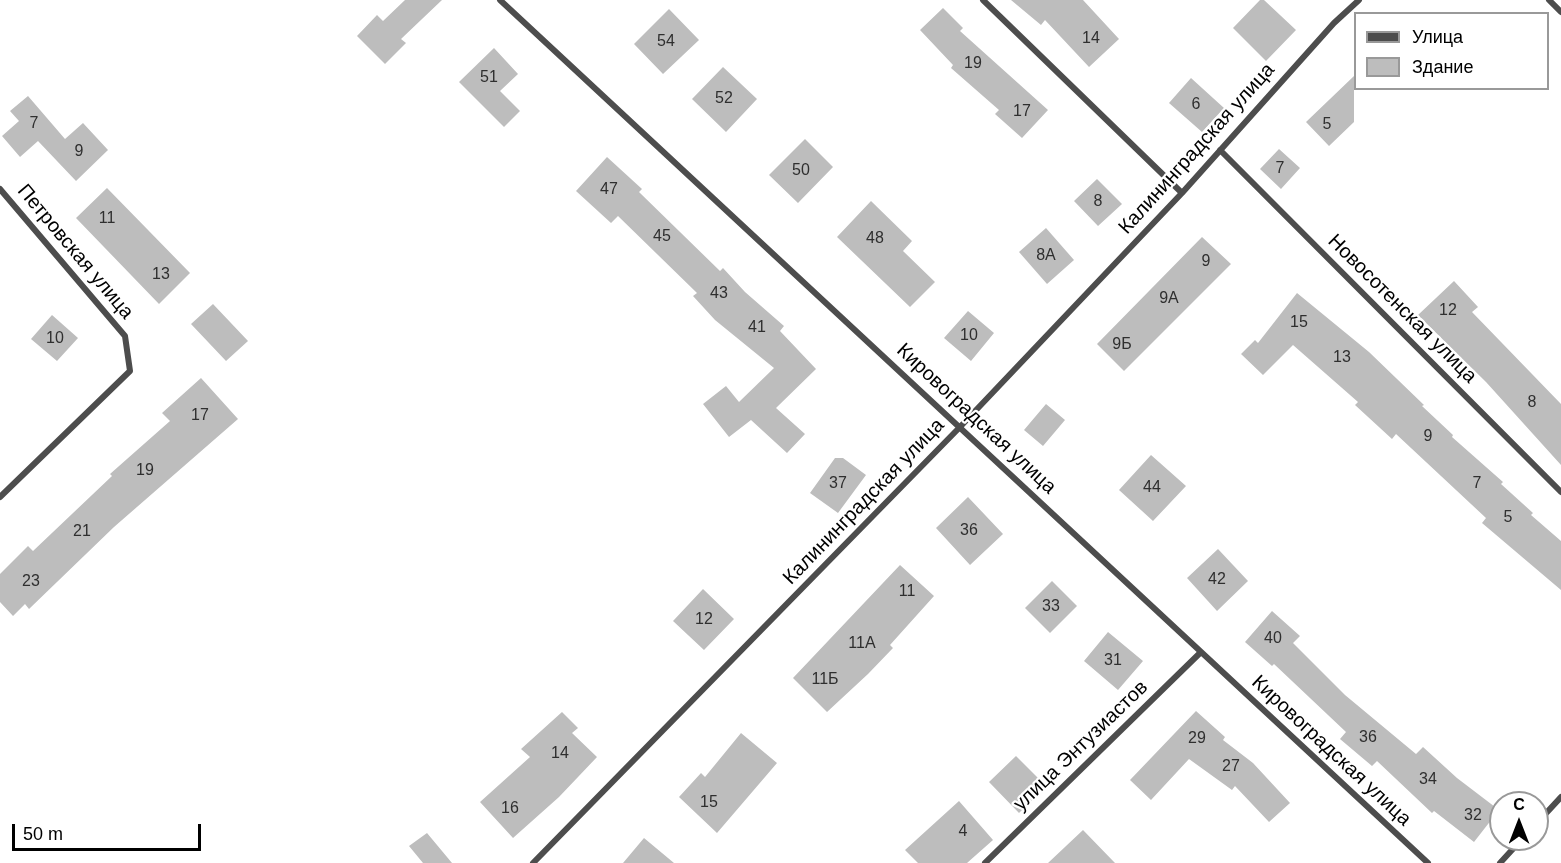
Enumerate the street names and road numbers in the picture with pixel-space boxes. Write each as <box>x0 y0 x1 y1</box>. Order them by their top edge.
street label: Калининградская улица <box>1114 59 1280 239</box>
street label: Петровская улица <box>12 180 138 324</box>
street label: Новосотенская улица <box>1323 230 1481 388</box>
street label: Кировоградская улица <box>891 339 1061 499</box>
street label: Калининградская улица <box>778 414 950 590</box>
street label: Кировоградская улица <box>1246 671 1416 831</box>
street label: улица Энтузиастов <box>1009 676 1153 816</box>

